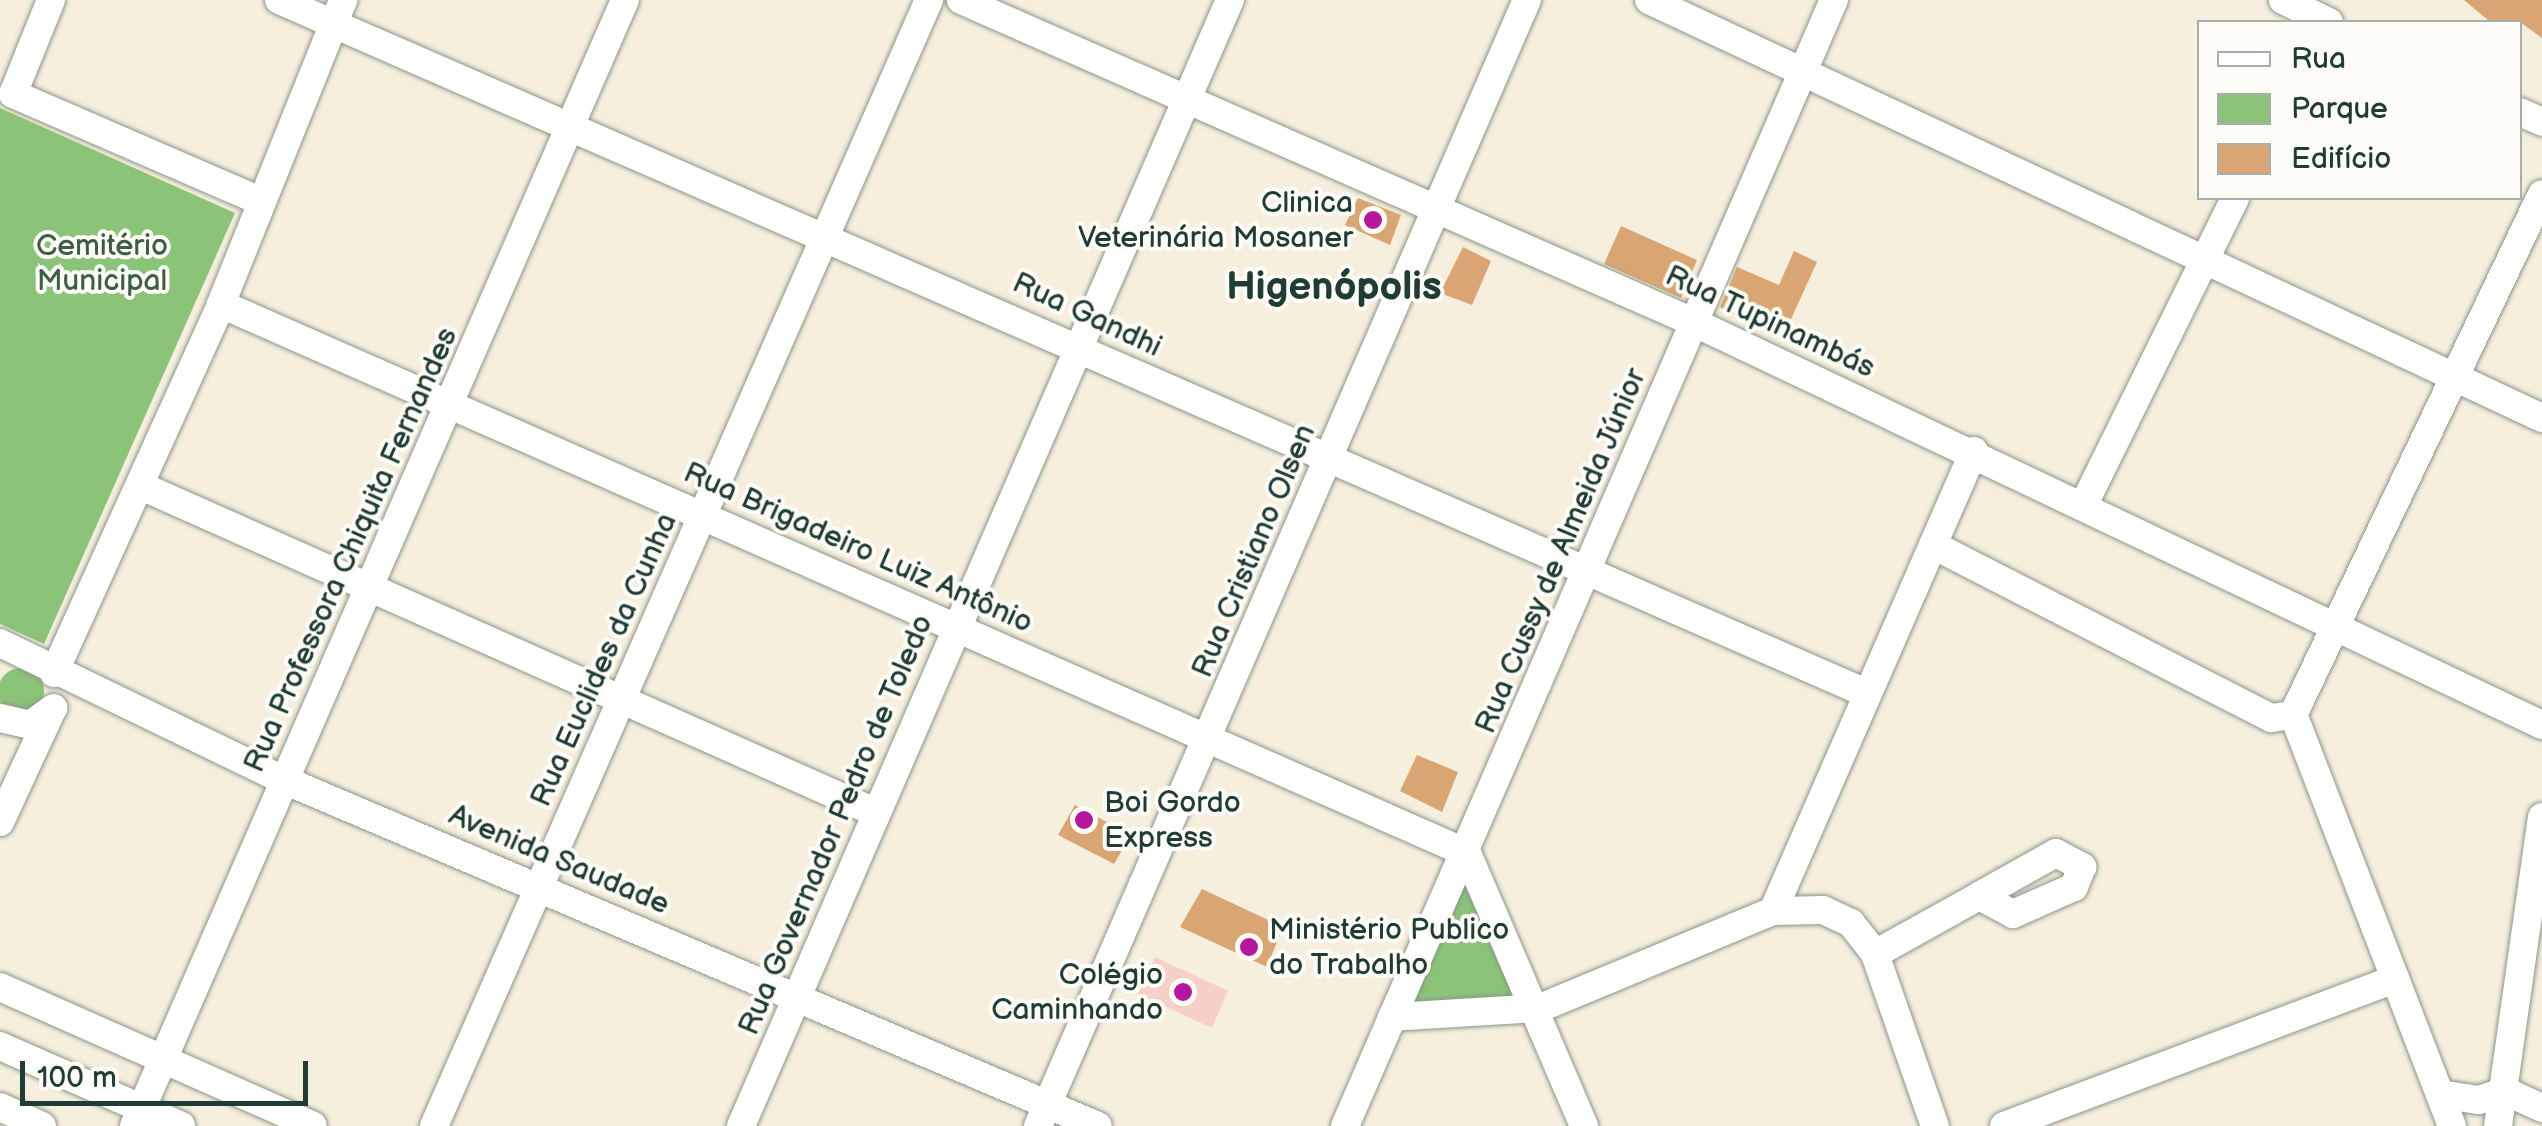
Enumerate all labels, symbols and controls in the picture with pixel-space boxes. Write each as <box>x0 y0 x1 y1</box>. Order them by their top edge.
legend <box>2197 20 2522 200</box>
text: Rua <box>2291 41 2346 77</box>
text: Parque <box>2291 91 2388 127</box>
text: Edifício <box>2291 141 2391 177</box>
place label: Clinica Veterinária Mosaner <box>1078 185 1353 256</box>
marker: Clinica Veterinária Mosaner <box>1362 209 1384 231</box>
park label: Cemitério Municipal <box>36 228 168 298</box>
street label: Rua Tupinambás <box>1659 258 1881 386</box>
district label: Higenópolis <box>1226 263 1442 311</box>
street label: Rua Gandhi <box>1007 265 1167 365</box>
street label: Rua Professora Chiquita Fernandes <box>236 322 466 778</box>
street label: Rua Cussy de Almeida Júnior <box>1467 361 1655 741</box>
street label: Rua Cristiano Olsen <box>1184 419 1324 683</box>
street label: Rua Brigadeiro Luiz Antônio <box>678 455 1038 641</box>
street label: Rua Euclides da Cunha <box>523 508 685 812</box>
street label: Rua Governador Pedro de Toledo <box>731 609 941 1041</box>
place label: Boi Gordo Express <box>1104 785 1241 856</box>
street label: Avenida Saudade <box>443 797 675 923</box>
marker: Boi Gordo Express <box>1073 809 1095 831</box>
place label: Ministério Publico do Trabalho <box>1269 912 1509 982</box>
marker: Ministério Publico do Trabalho <box>1238 936 1260 958</box>
place label: Colégio Caminhando <box>991 957 1163 1028</box>
marker: Colégio Caminhando <box>1172 981 1194 1003</box>
scale bar <box>25 1041 312 1103</box>
text: 100 m <box>37 1060 117 1096</box>

